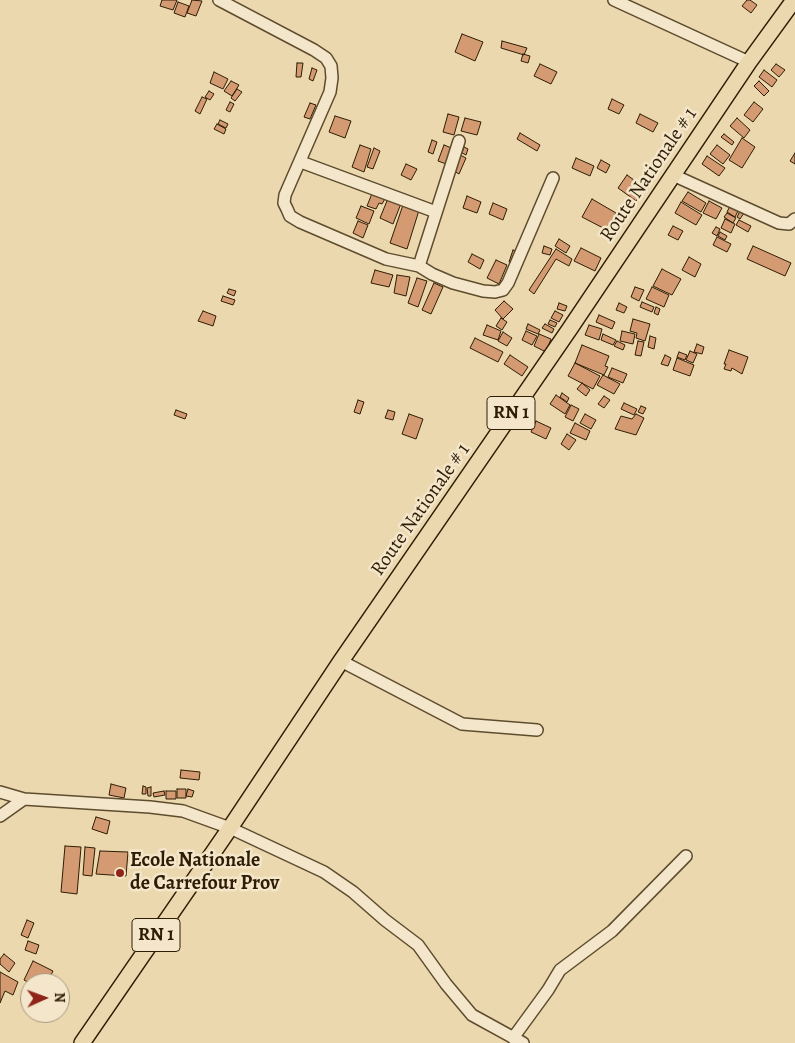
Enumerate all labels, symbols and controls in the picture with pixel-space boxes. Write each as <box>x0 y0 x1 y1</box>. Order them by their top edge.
street label: Route Nationale # 1 <box>595 104 703 246</box>
road number: RN 1 <box>487 396 535 429</box>
street label: Route Nationale # 1 <box>366 439 476 581</box>
place label: Ecole Nationale de Carrefour Prov <box>130 849 279 896</box>
marker: Ecole Nationale de Carrefour Prov <box>114 867 126 879</box>
road number: RN 1 <box>132 918 180 952</box>
north arrow <box>20 973 70 1023</box>
text: N <box>50 992 69 1003</box>

